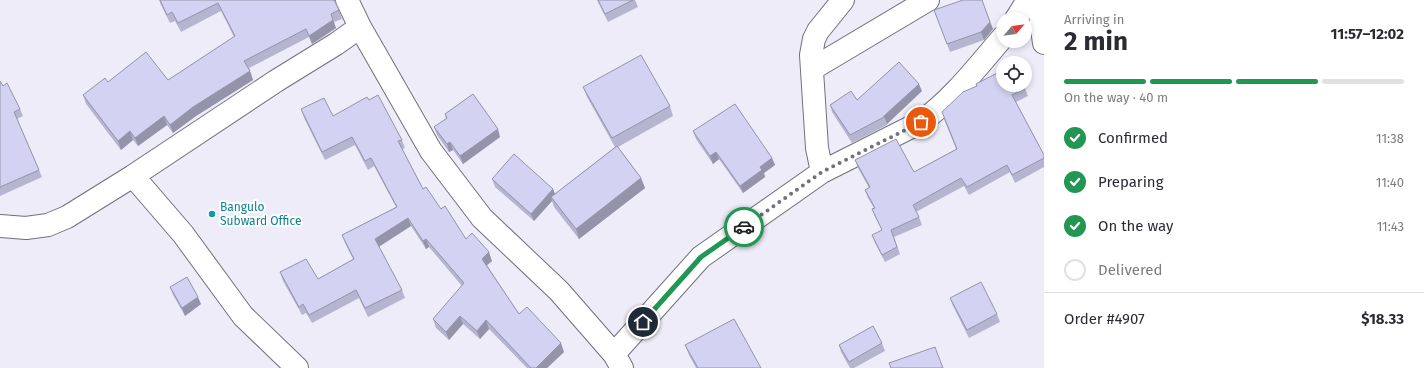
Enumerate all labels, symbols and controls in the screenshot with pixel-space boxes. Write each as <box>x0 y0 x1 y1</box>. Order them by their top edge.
north arrow <box>996 12 1032 48</box>
map controls <box>996 12 1032 92</box>
text: Arriving in <box>1064 12 1124 27</box>
text: 11:57–12:02 <box>1331 25 1404 43</box>
text: 2 min <box>1064 26 1128 57</box>
button: locate <box>996 56 1032 92</box>
text: On the way · 40 m <box>1064 90 1168 105</box>
pin <box>904 105 938 139</box>
icon: bag <box>910 111 932 133</box>
icon: check <box>1064 127 1086 149</box>
text: Confirmed <box>1098 129 1168 147</box>
text: 11:38 <box>1376 131 1404 146</box>
icon: check <box>1064 171 1086 193</box>
text: Preparing <box>1098 173 1163 191</box>
text: 11:40 <box>1376 175 1404 190</box>
place label: Bangulo Subward Office <box>220 200 302 228</box>
courier <box>724 207 764 247</box>
marker: Bangulo Subward Office <box>207 209 217 219</box>
icon: check <box>1064 215 1086 237</box>
icon: car <box>733 216 755 238</box>
text: On the way <box>1098 217 1173 235</box>
text: 11:43 <box>1377 219 1404 234</box>
text: Delivered <box>1098 261 1162 279</box>
pin <box>626 305 660 339</box>
text: Order #4907 <box>1064 310 1145 328</box>
text: $18.33 <box>1361 310 1404 328</box>
icon: home <box>632 311 654 333</box>

